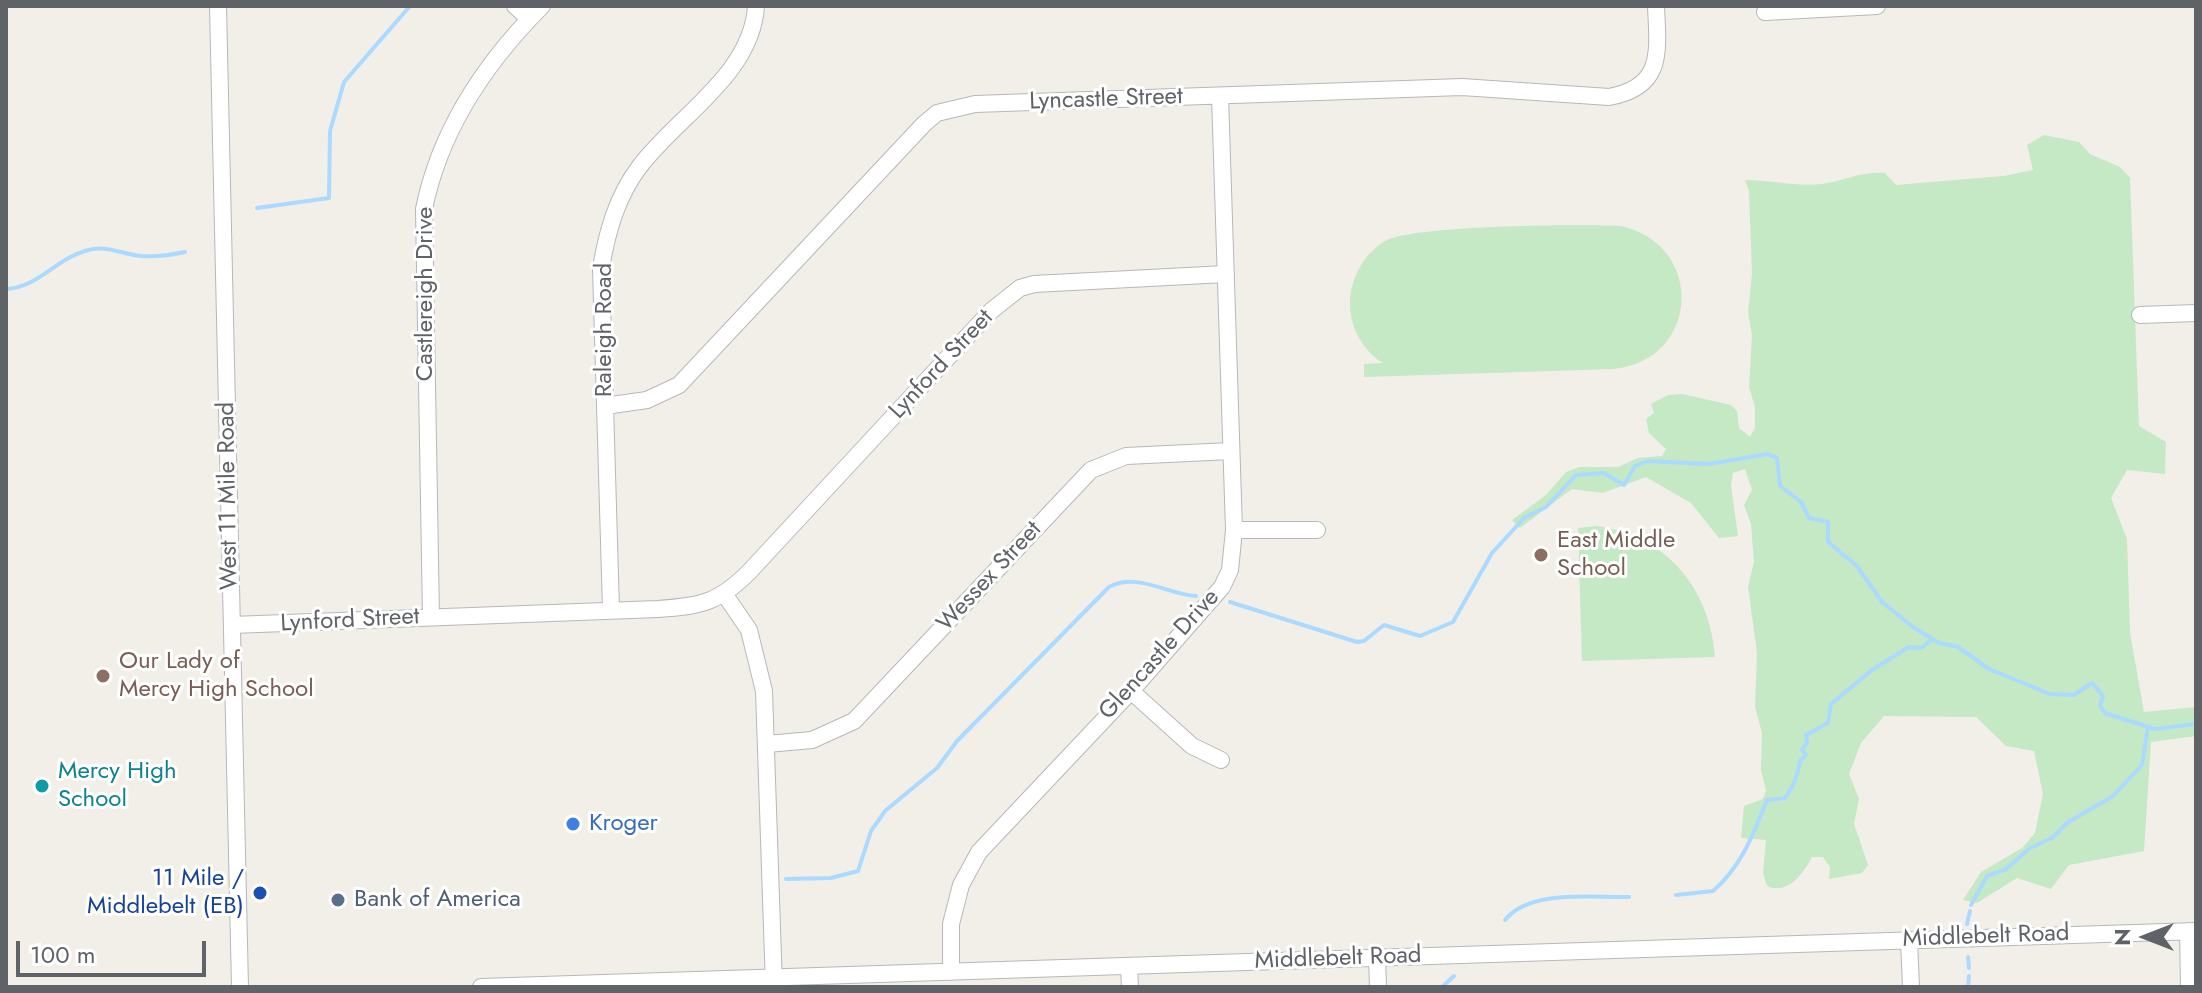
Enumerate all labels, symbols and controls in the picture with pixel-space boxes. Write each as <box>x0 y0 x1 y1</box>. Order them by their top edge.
street label: Lyncastle Street <box>1029 83 1183 117</box>
street label: Castlereigh Drive <box>412 207 440 381</box>
street label: Raleigh Road <box>591 263 619 397</box>
street label: Lynford Street <box>884 304 1000 426</box>
street label: West 11 Mile Road <box>213 402 245 590</box>
street label: Wessex Street <box>932 516 1048 638</box>
place label: East Middle School <box>1557 527 1675 583</box>
marker: East Middle School <box>1532 546 1550 564</box>
street label: Glencastle Drive <box>1094 584 1226 726</box>
street label: Lynford Street <box>280 603 420 639</box>
place label: Our Lady of Mercy High School <box>119 648 314 704</box>
marker: Our Lady of Mercy High School <box>94 667 112 685</box>
place label: Mercy High School <box>58 758 177 814</box>
marker: Mercy High School <box>33 777 51 795</box>
place label: Kroger <box>589 810 658 838</box>
marker: Kroger <box>564 815 582 833</box>
place label: 11 Mile / Middlebelt (EB) <box>87 865 244 921</box>
marker: 11 Mile / Middlebelt (EB) <box>251 884 269 902</box>
place label: Bank of America <box>354 886 521 914</box>
marker: Bank of America <box>329 891 347 909</box>
north arrow <box>2106 897 2186 977</box>
street label: Middlebelt Road <box>1902 920 2070 954</box>
scale bar <box>20 925 210 975</box>
text: N <box>2106 928 2138 946</box>
text: 100 m <box>30 937 96 972</box>
street label: Middlebelt Road <box>1254 942 1422 976</box>

